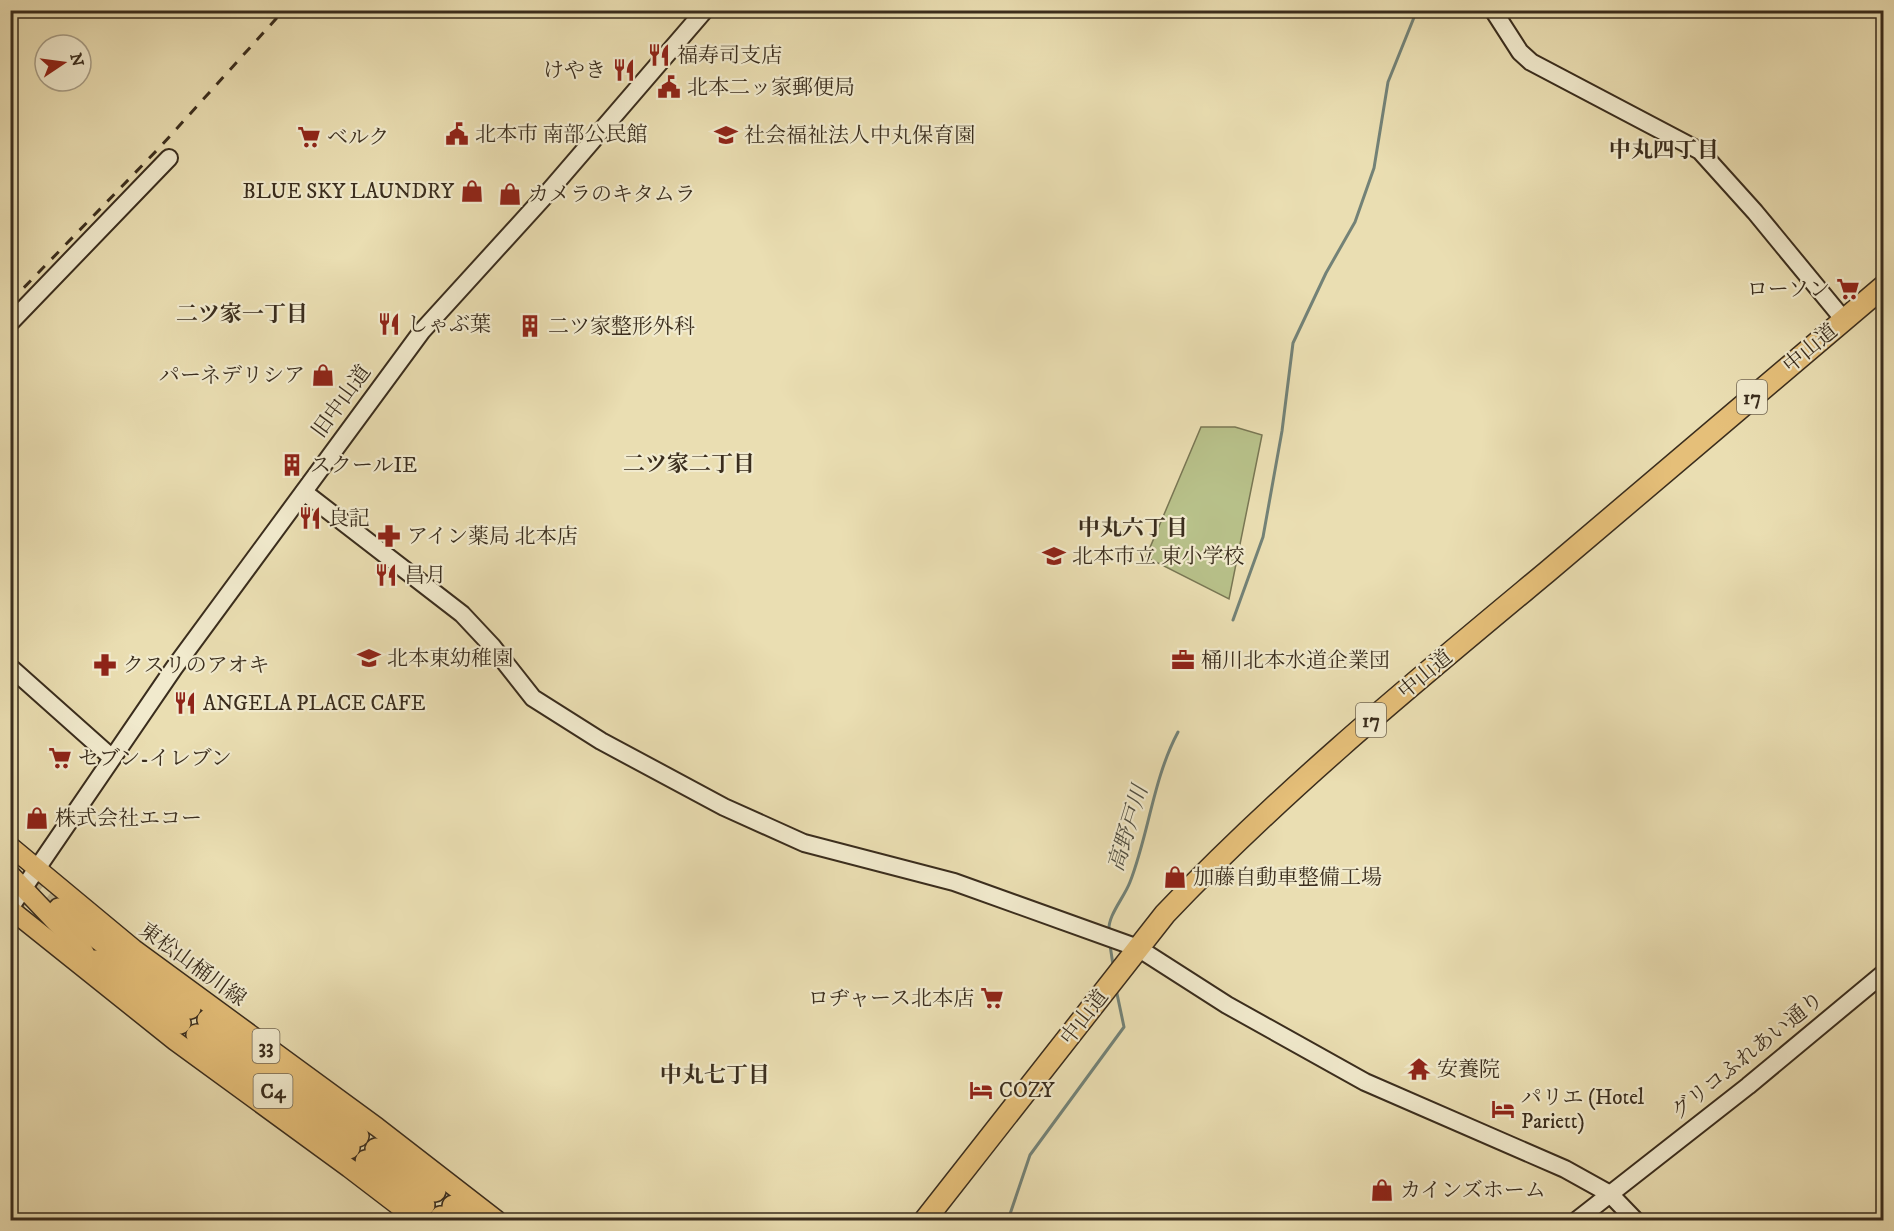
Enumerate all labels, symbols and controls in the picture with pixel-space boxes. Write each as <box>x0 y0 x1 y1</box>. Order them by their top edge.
north arrow <box>33 33 93 93</box>
restaurant icon: 福寿司支店 <box>646 42 672 68</box>
place label: 福寿司支店 <box>677 43 782 69</box>
text: N <box>65 51 88 69</box>
restaurant icon: けやき <box>611 57 637 83</box>
place label: けやき <box>543 58 606 84</box>
public building icon: 北本二ッ家郵便局 <box>656 74 682 100</box>
place label: 北本二ッ家郵便局 <box>687 75 855 101</box>
public building icon: 北本市 南部公民館 <box>444 121 470 147</box>
place label: 北本市 南部公民館 <box>475 122 648 148</box>
school or university icon: 社会福祉法人中丸保育園 <box>713 122 739 148</box>
place label: 社会福祉法人中丸保育園 <box>744 123 975 149</box>
supermarket icon: ベルク <box>296 124 322 150</box>
place label: ベルク <box>327 125 390 151</box>
district label: 中丸四丁目 <box>1609 137 1719 164</box>
shop icon: BLUE SKY LAUNDRY <box>459 178 485 204</box>
place label: BLUE SKY LAUNDRY <box>242 179 455 205</box>
shop icon: カメラのキタムラ <box>497 181 523 207</box>
place label: カメラのキタムラ <box>528 182 696 208</box>
supermarket icon: ローソン <box>1835 276 1861 302</box>
place label: ローソン <box>1747 277 1830 303</box>
district label: 二ツ家一丁目 <box>176 301 308 328</box>
restaurant icon: しゃぶ葉 <box>376 311 402 337</box>
place label: しゃぶ葉 <box>407 312 491 338</box>
building icon: 二ツ家整形外科 <box>517 313 543 339</box>
place label: 二ツ家整形外科 <box>548 314 695 340</box>
street label: 中山道 <box>1778 319 1843 379</box>
street label: 旧中山道 <box>307 360 377 443</box>
shop icon: パーネデリシア <box>310 362 336 388</box>
place label: パーネデリシア <box>159 363 305 389</box>
road number: 17 <box>1737 380 1767 414</box>
district label: 二ツ家二丁目 <box>623 451 755 478</box>
building icon: スクールIE <box>279 452 305 478</box>
place label: スクールIE <box>310 453 417 479</box>
restaurant icon: 良記 <box>297 505 323 531</box>
place label: 良記 <box>328 506 370 532</box>
district label: 中丸六丁目 <box>1078 515 1188 542</box>
pharmacy icon: アイン薬局 北本店 <box>376 523 402 549</box>
place label: アイン薬局 北本店 <box>407 524 578 550</box>
school or university icon: 北本市立 東小学校 <box>1041 543 1067 569</box>
place label: 北本市立 東小学校 <box>1072 544 1245 570</box>
restaurant icon: 昌月 <box>373 562 399 588</box>
place label: 昌月 <box>404 563 446 589</box>
school or university icon: 北本東幼稚園 <box>356 645 382 671</box>
street label: 中山道 <box>1393 645 1458 705</box>
place label: 北本東幼稚園 <box>387 646 513 672</box>
office icon: 桶川北本水道企業団 <box>1170 647 1196 673</box>
place label: 桶川北本水道企業団 <box>1201 648 1390 674</box>
pharmacy icon: クスリのアオキ <box>92 652 118 678</box>
place label: クスリのアオキ <box>123 653 270 679</box>
restaurant icon: ANGELA PLACE CAFE <box>172 690 198 716</box>
place label: ANGELA PLACE CAFE <box>203 691 426 717</box>
road number: 17 <box>1356 703 1386 737</box>
supermarket icon: セブン-イレブン <box>47 745 73 771</box>
place label: セブン-イレブン <box>78 746 232 772</box>
water label: 高野戸川 <box>1103 781 1155 874</box>
shop icon: 株式会社エコー <box>24 805 50 831</box>
place label: 株式会社エコー <box>55 806 202 832</box>
shop icon: 加藤自動車整備工場 <box>1162 864 1188 890</box>
place label: 加藤自動車整備工場 <box>1193 865 1382 891</box>
street label: 東松山桶川線 <box>134 917 251 1012</box>
supermarket icon: ロヂャース北本店 <box>979 985 1005 1011</box>
street label: 中山道 <box>1055 985 1114 1050</box>
place label: ロヂャース北本店 <box>808 986 974 1012</box>
street label: グリコふれあい通り <box>1666 986 1829 1125</box>
road number: 33 <box>252 1029 280 1063</box>
temple icon: 安養院 <box>1406 1056 1432 1082</box>
place label: 安養院 <box>1437 1057 1500 1083</box>
district label: 中丸七丁目 <box>660 1062 770 1089</box>
road number: C4 <box>254 1074 292 1108</box>
hotel icon: COZY <box>968 1077 994 1103</box>
place label: COZY <box>999 1078 1055 1104</box>
place label: パリエ (Hotel Pariett) <box>1521 1085 1645 1135</box>
hotel icon: パリエ (Hotel Pariett) <box>1490 1096 1516 1122</box>
shop icon: カインズホーム <box>1369 1177 1395 1203</box>
place label: カインズホーム <box>1400 1178 1546 1204</box>

